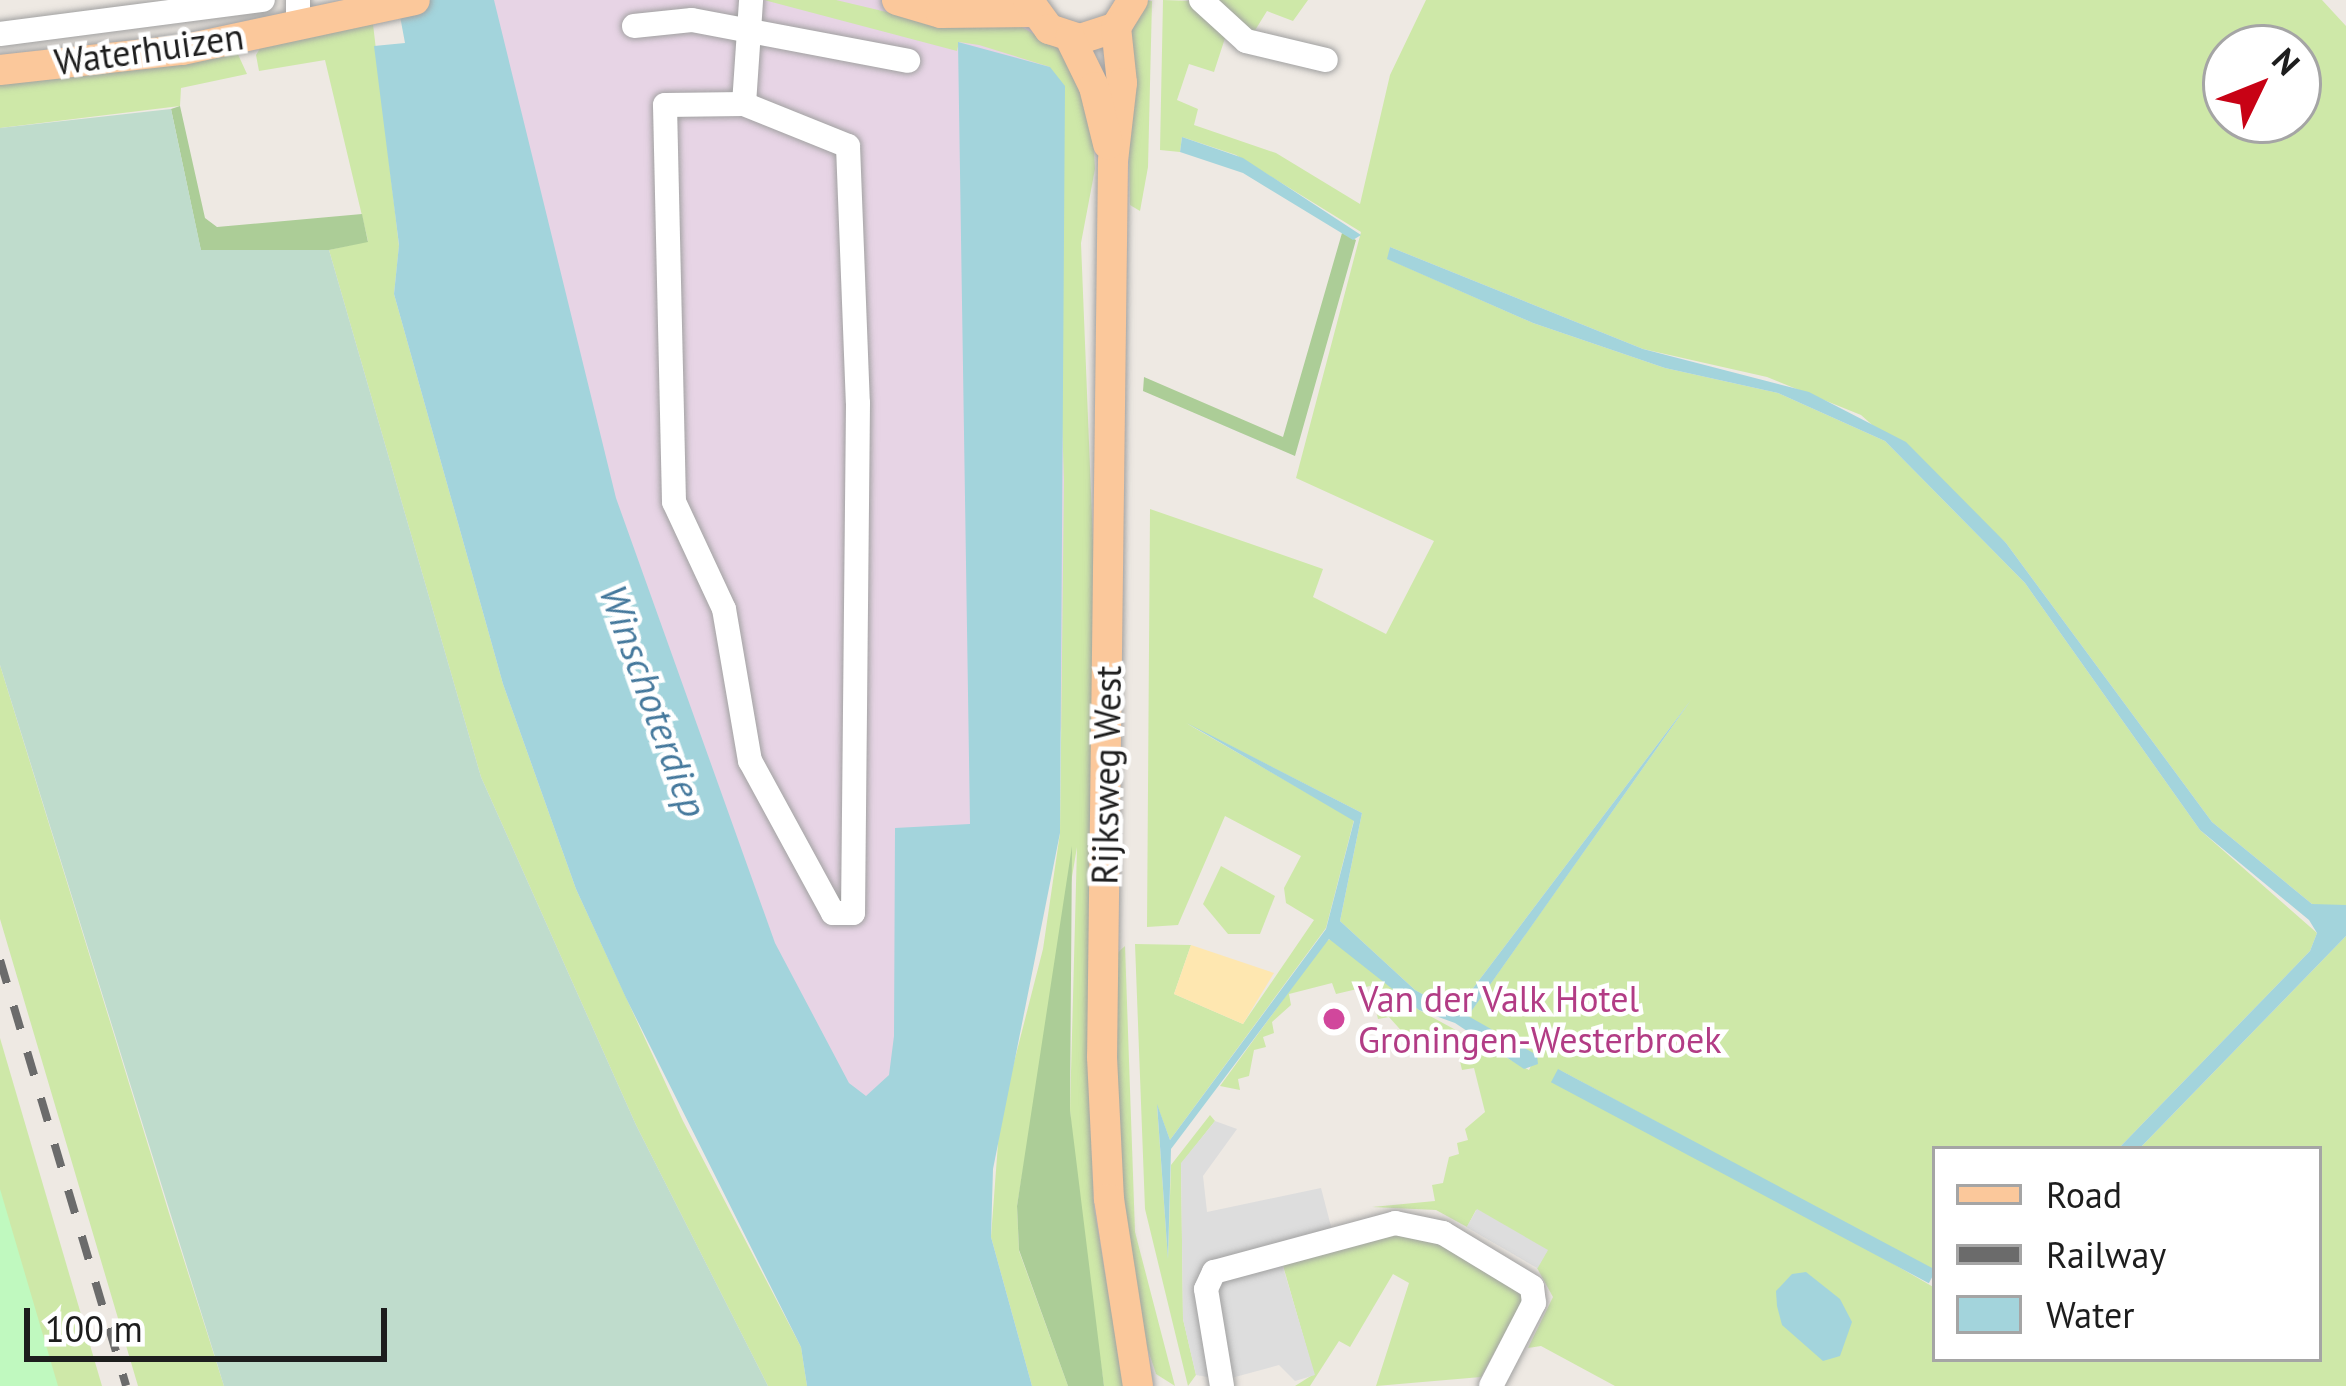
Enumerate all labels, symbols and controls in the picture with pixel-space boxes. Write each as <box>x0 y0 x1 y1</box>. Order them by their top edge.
street label: Waterhuizen <box>52 14 246 84</box>
north arrow <box>2202 24 2322 144</box>
text: N <box>2263 39 2310 84</box>
water label: Winschoterdiep <box>589 578 717 824</box>
street label: Rijksweg West <box>1082 665 1130 885</box>
place label: Van der Valk Hotel Groningen-Westerbroek <box>1358 976 1721 1061</box>
marker: Van der Valk Hotel Groningen-Westerbroek <box>1321 1006 1347 1032</box>
legend <box>1932 1146 2322 1362</box>
text: Road <box>2046 1171 2122 1218</box>
text: Railway <box>2046 1231 2166 1278</box>
scale bar <box>30 1284 393 1358</box>
text: Water <box>2046 1291 2135 1338</box>
text: 100 m <box>45 1305 143 1352</box>

